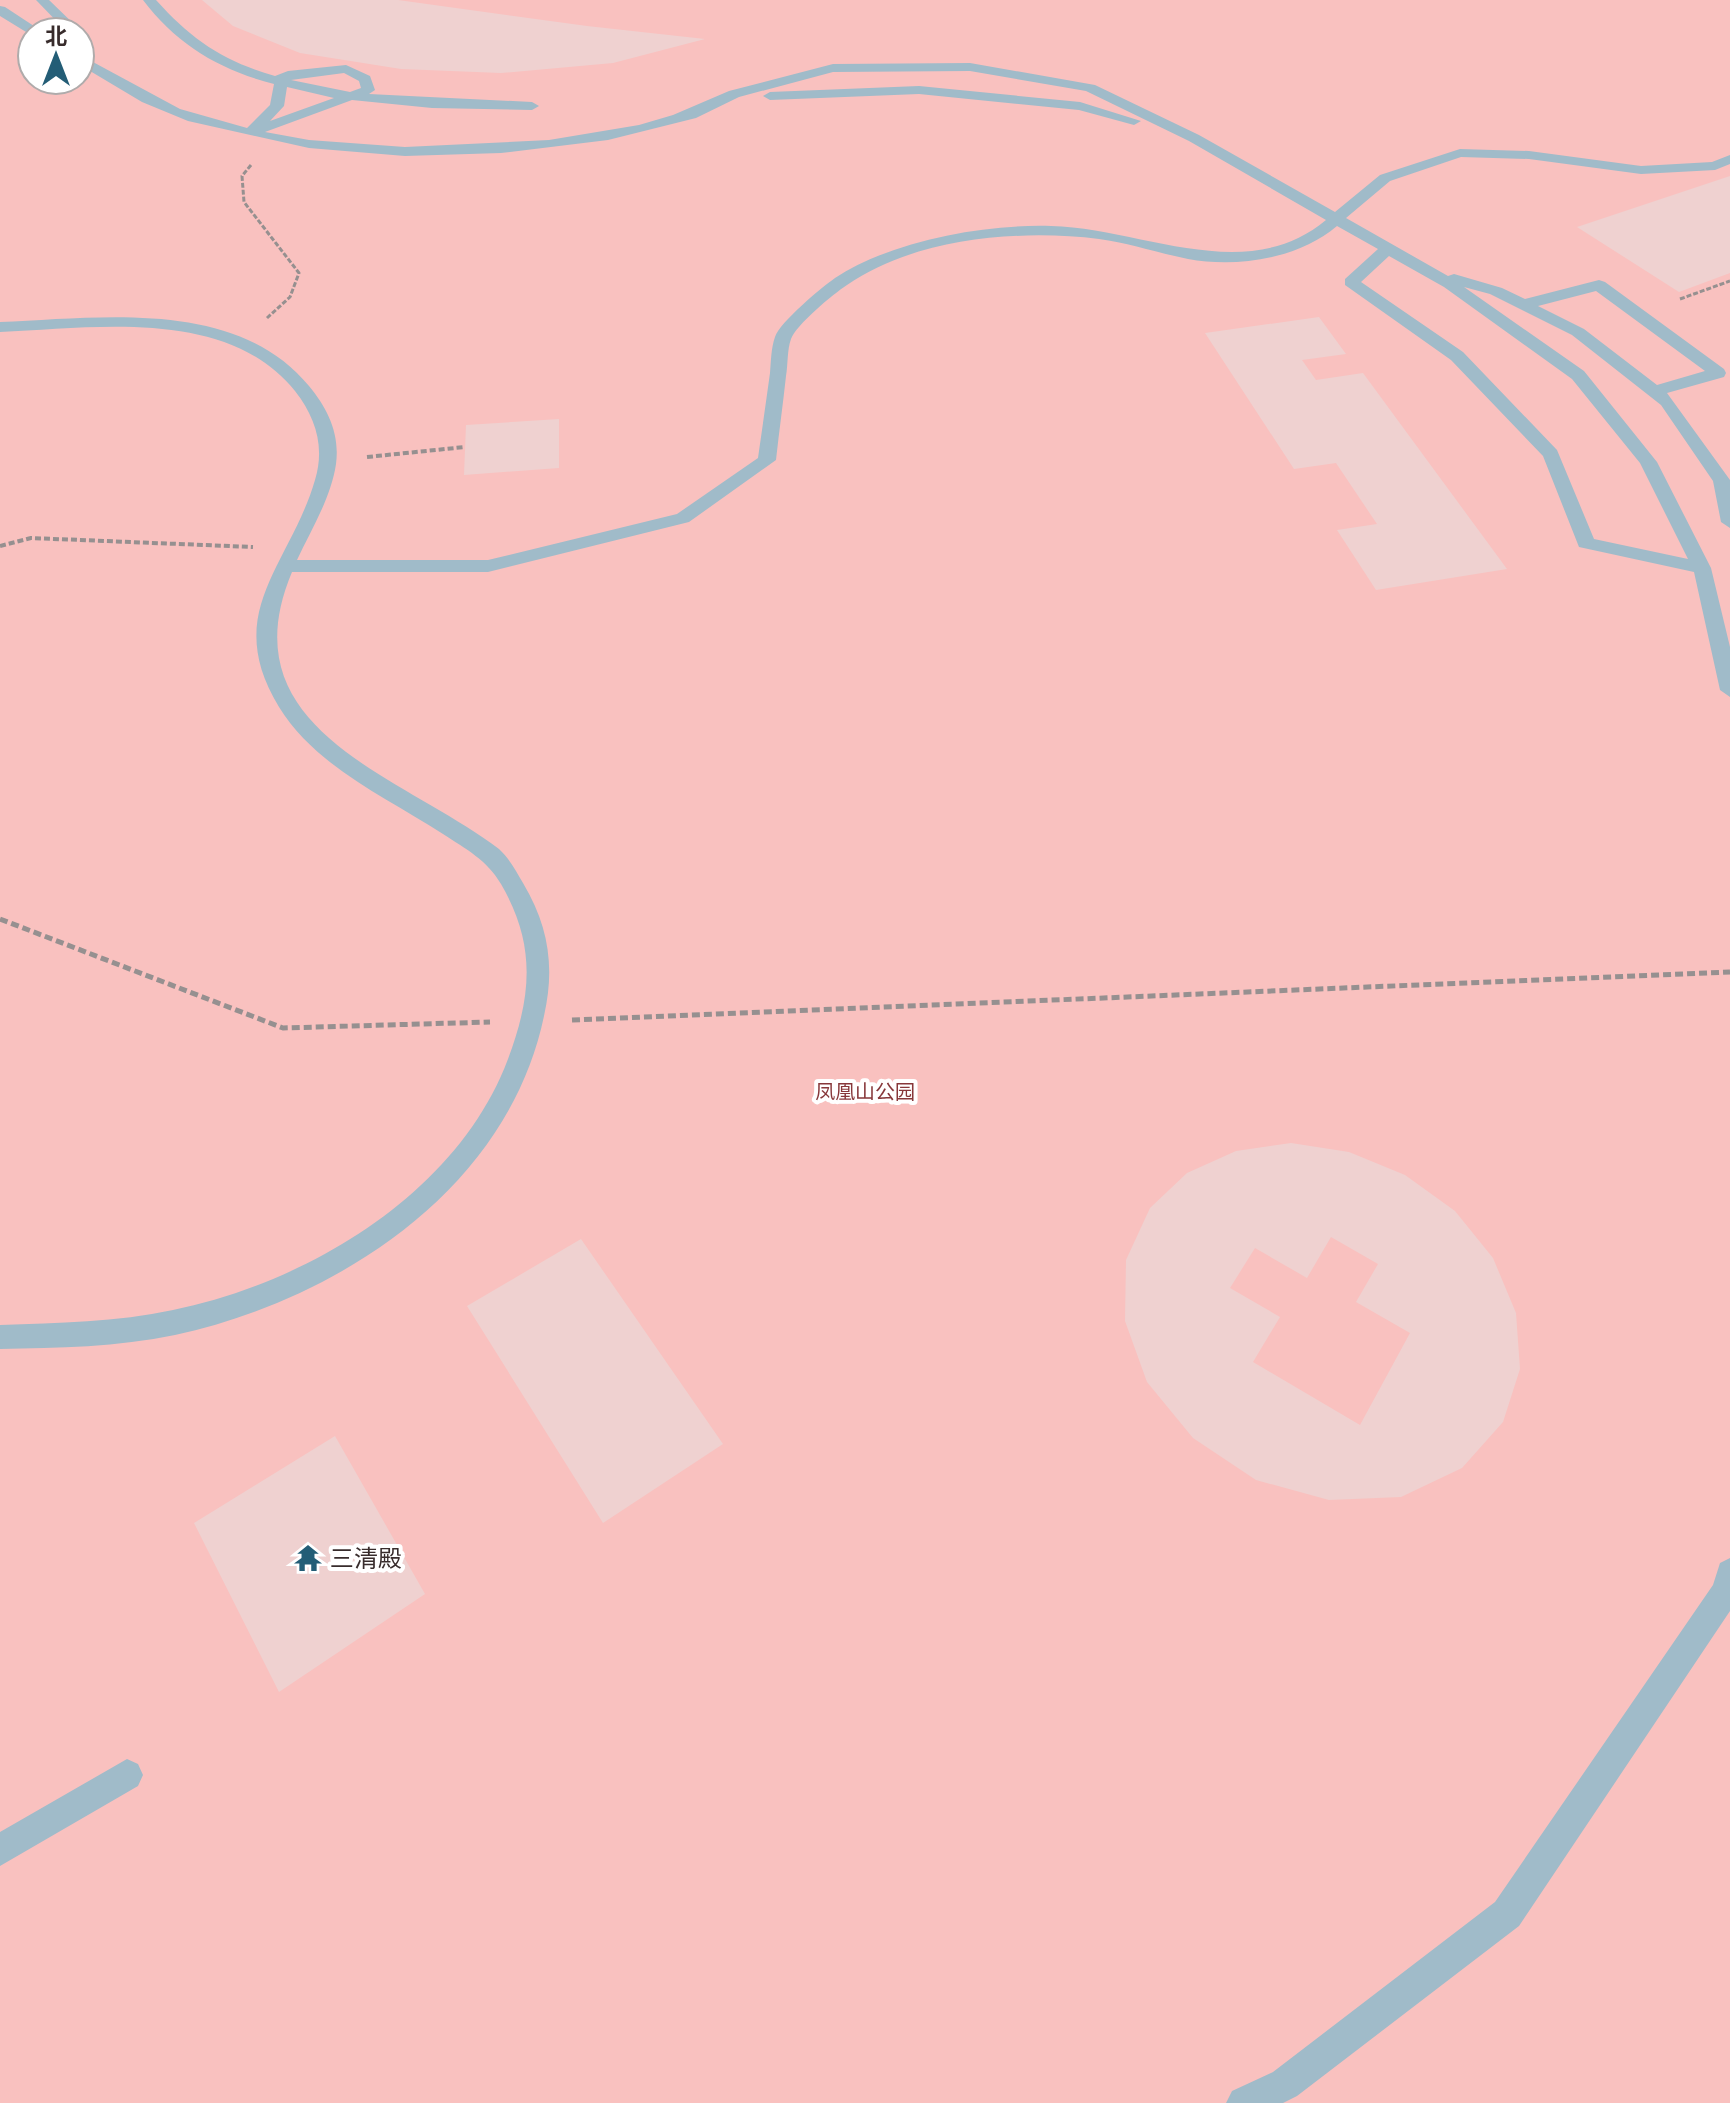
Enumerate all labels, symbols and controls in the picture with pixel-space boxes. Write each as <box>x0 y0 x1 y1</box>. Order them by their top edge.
north arrow <box>16 16 96 96</box>
text: 北 <box>45 23 67 49</box>
park label: 凤凰山公园 <box>815 1080 915 1104</box>
temple icon: 三清殿 <box>293 1543 323 1573</box>
place label: 三清殿 <box>330 1544 402 1573</box>

